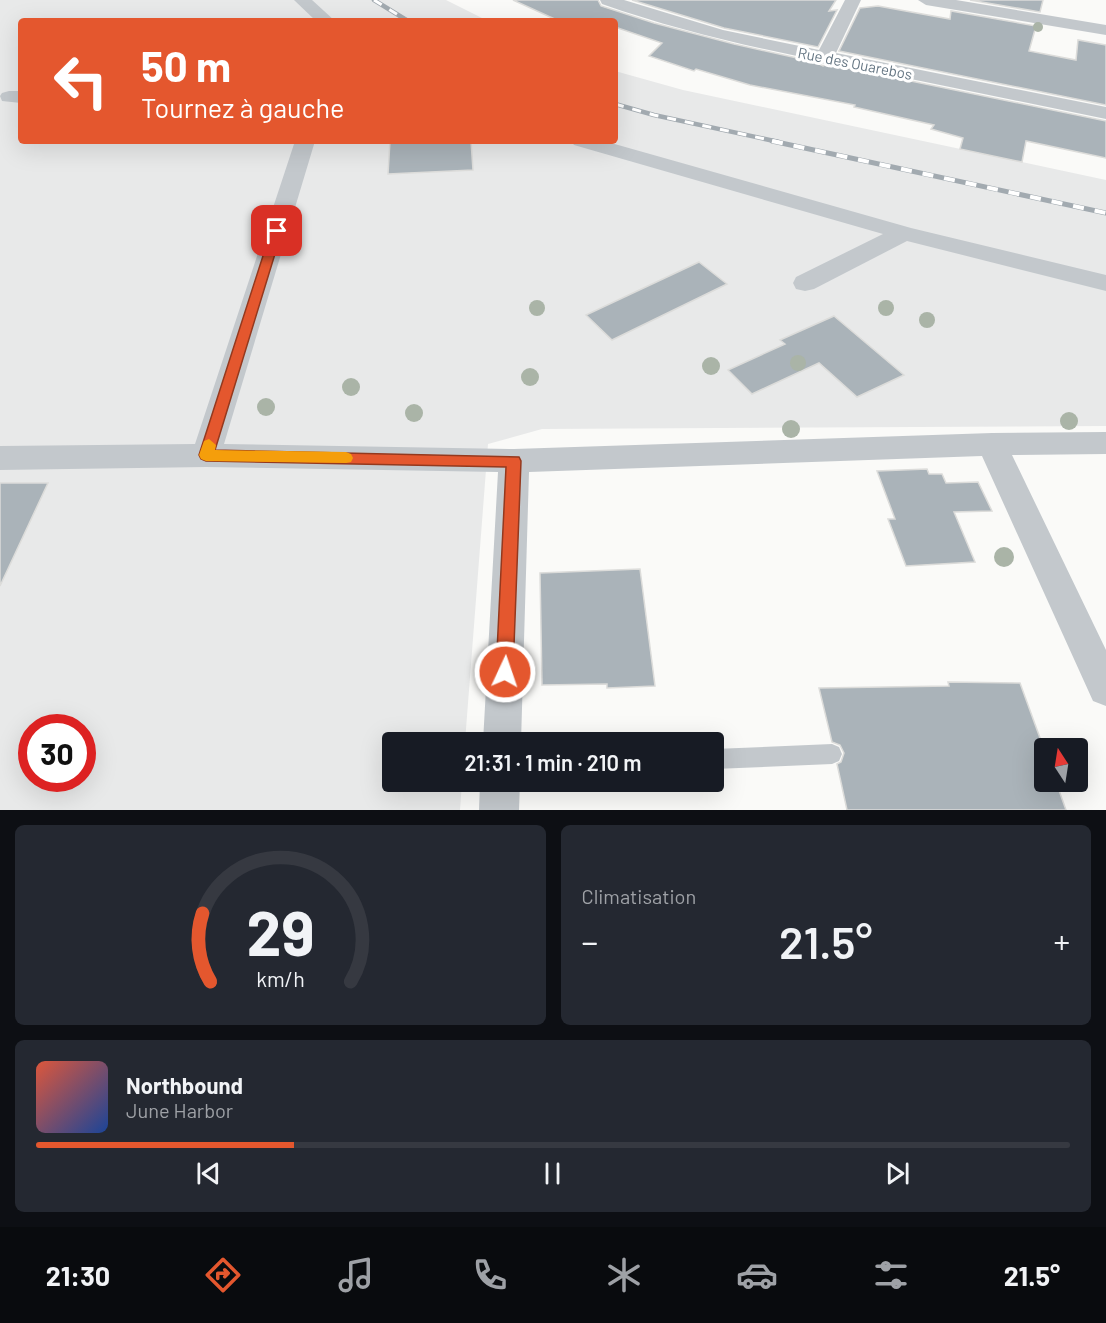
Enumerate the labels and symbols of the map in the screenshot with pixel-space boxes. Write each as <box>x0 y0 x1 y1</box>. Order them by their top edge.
street label: Rue des Ouarebos <box>796 43 914 83</box>
pin <box>251 205 302 256</box>
position arrow <box>473 640 537 704</box>
speed limit sign: 30 <box>18 714 96 792</box>
north arrow <box>1034 738 1088 792</box>

